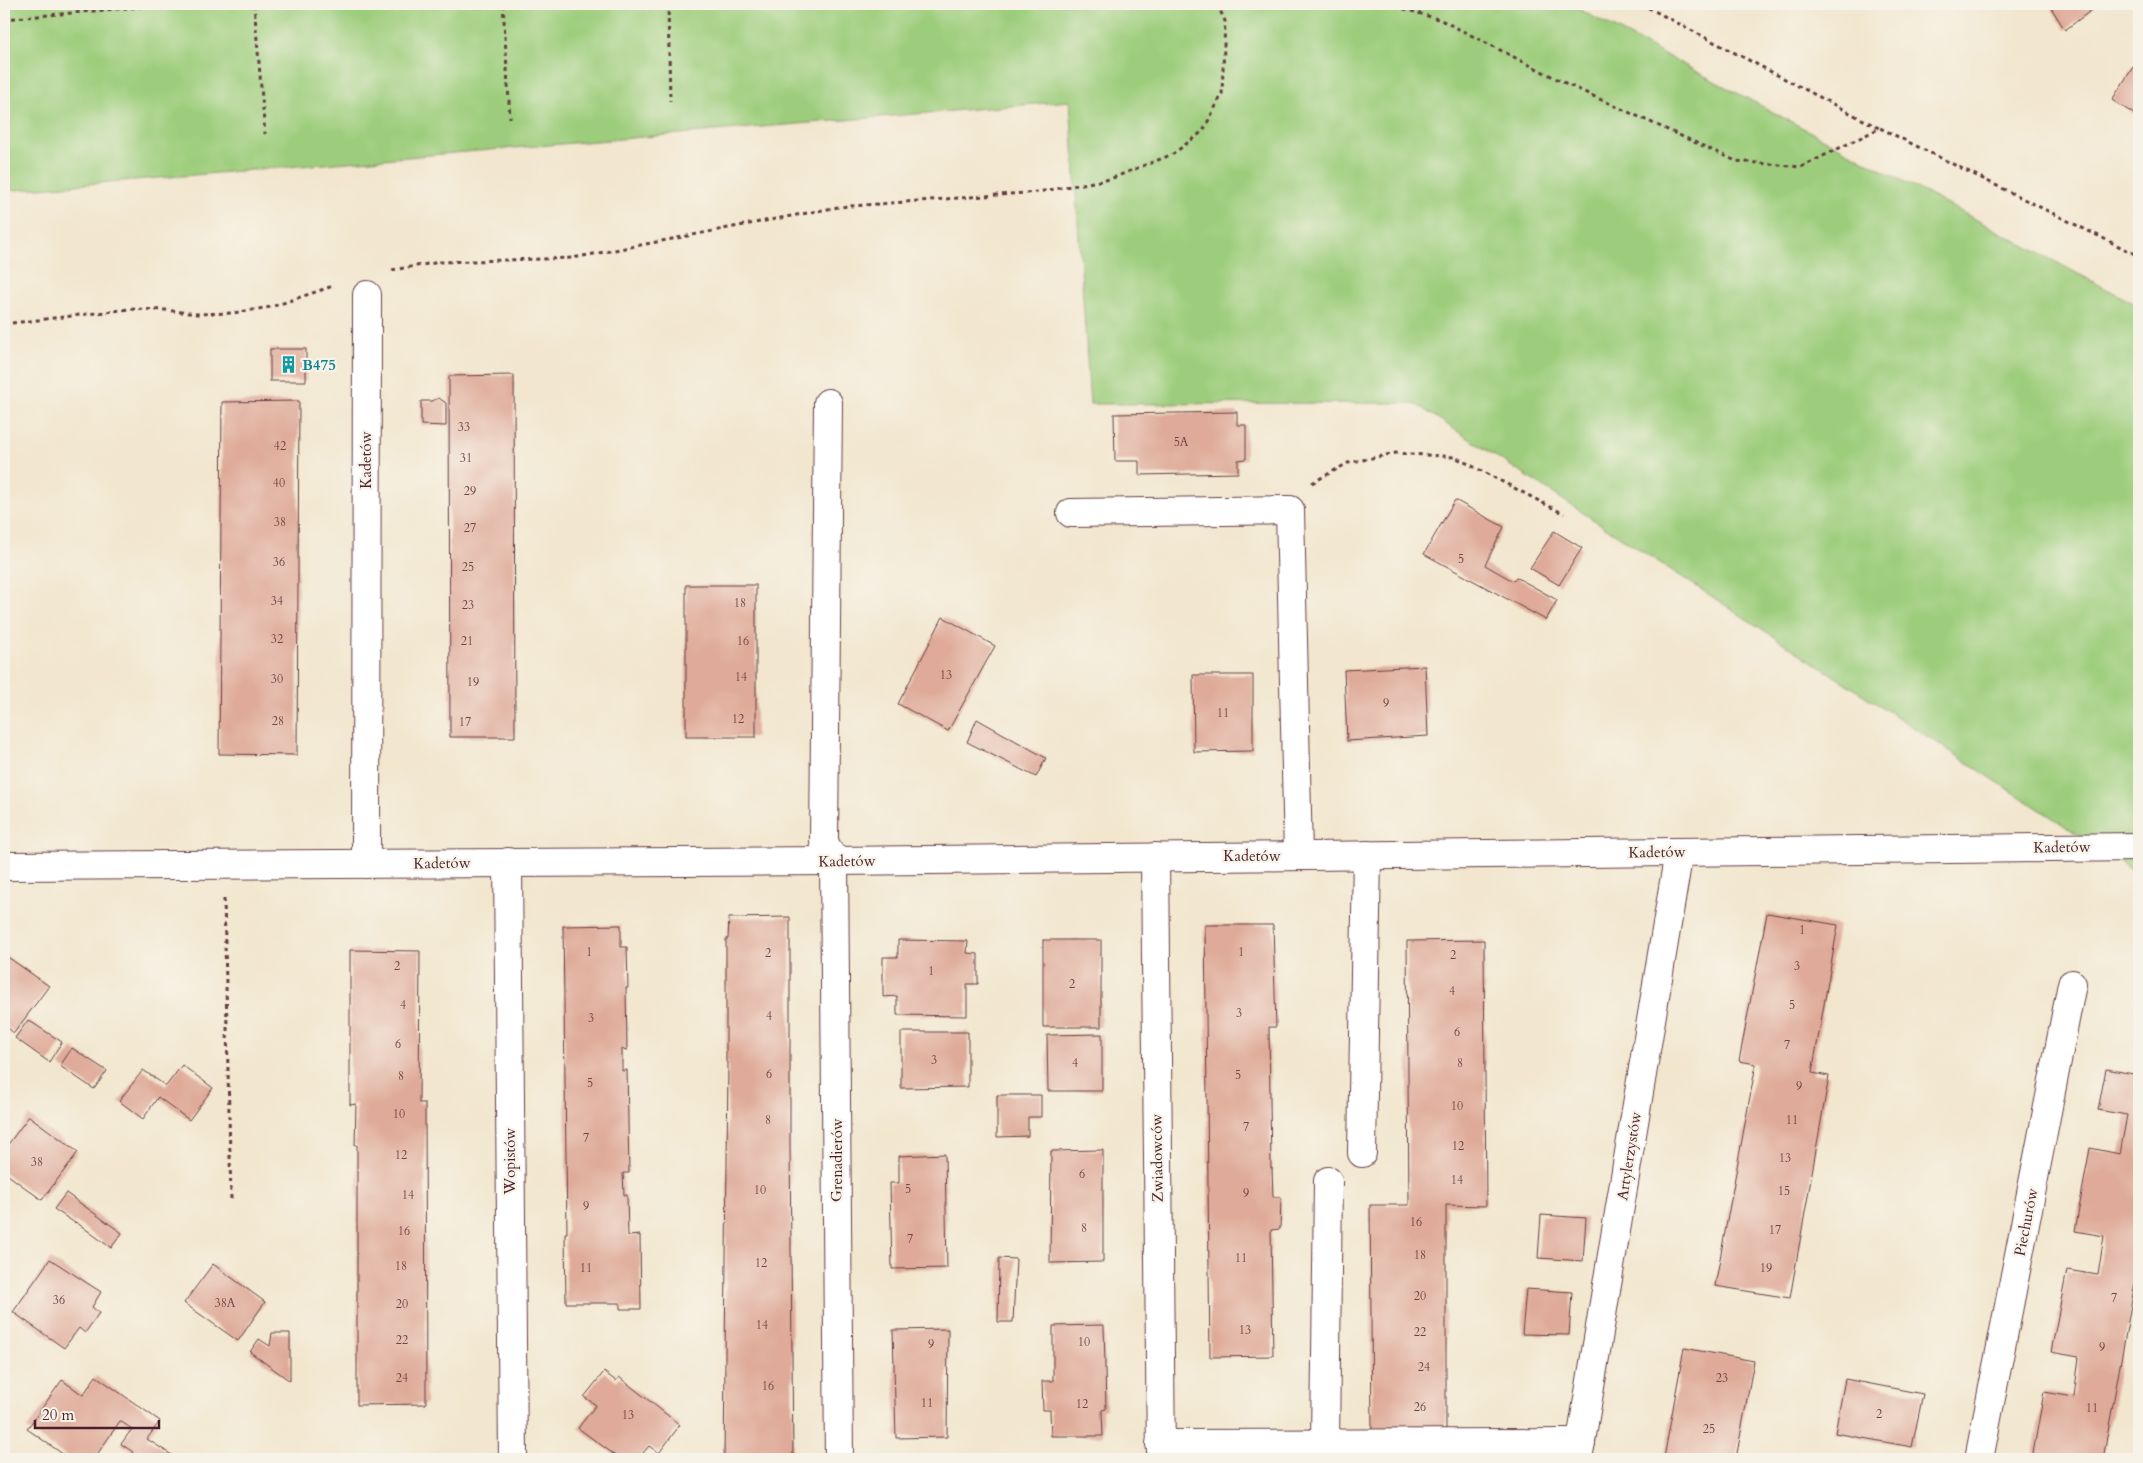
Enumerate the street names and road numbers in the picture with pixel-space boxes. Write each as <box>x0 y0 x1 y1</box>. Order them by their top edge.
street label: Kadetów <box>356 431 376 489</box>
street label: Kadetów <box>2033 837 2091 857</box>
street label: Kadetów <box>1628 842 1686 862</box>
street label: Kadetów <box>1223 846 1281 866</box>
street label: Kadetów <box>818 851 876 871</box>
street label: Kadetów <box>413 853 471 873</box>
street label: Artylerzystów <box>1612 1110 1646 1202</box>
street label: Zwiadowców <box>1146 1114 1168 1202</box>
street label: Grenadierów <box>827 1118 847 1202</box>
street label: Wopistów <box>500 1128 520 1195</box>
street label: Piechurów <box>2010 1186 2042 1258</box>

